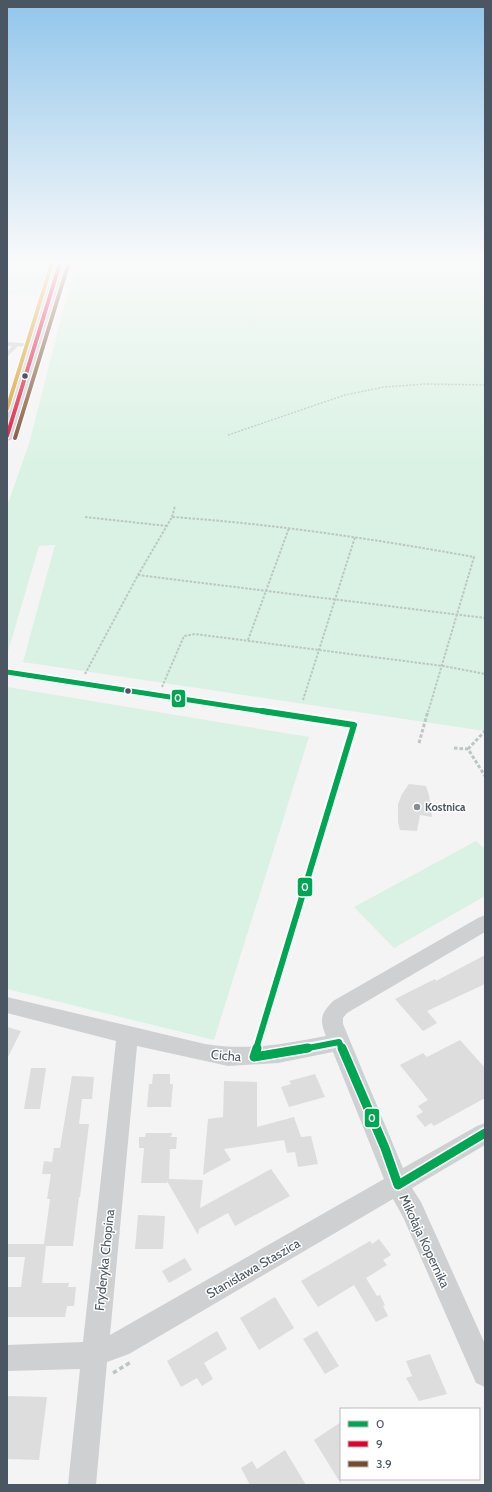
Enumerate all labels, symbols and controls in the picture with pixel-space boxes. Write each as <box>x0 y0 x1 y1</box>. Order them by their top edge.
unlabelled marker <box>20 371 30 381</box>
unlabelled marker <box>123 686 133 696</box>
line badge: 0 <box>171 689 186 708</box>
text: 0 <box>174 691 182 705</box>
place label: Kostnica <box>425 800 466 814</box>
marker: Kostnica <box>412 802 422 812</box>
line badge: 0 <box>297 877 313 897</box>
text: 0 <box>301 880 309 894</box>
street label: Cicha <box>210 1046 243 1064</box>
line badge: 0 <box>364 1108 380 1128</box>
text: 0 <box>368 1111 376 1125</box>
street label: Mikołaja Kopernika <box>395 1192 454 1291</box>
street label: Fryderyka Chopina <box>91 1208 117 1312</box>
street label: Stanisława Staszica <box>203 1234 303 1301</box>
legend <box>340 1408 480 1480</box>
text: 0 <box>376 1416 384 1431</box>
text: 9 <box>376 1436 383 1451</box>
text: 3.9 <box>376 1456 392 1471</box>

